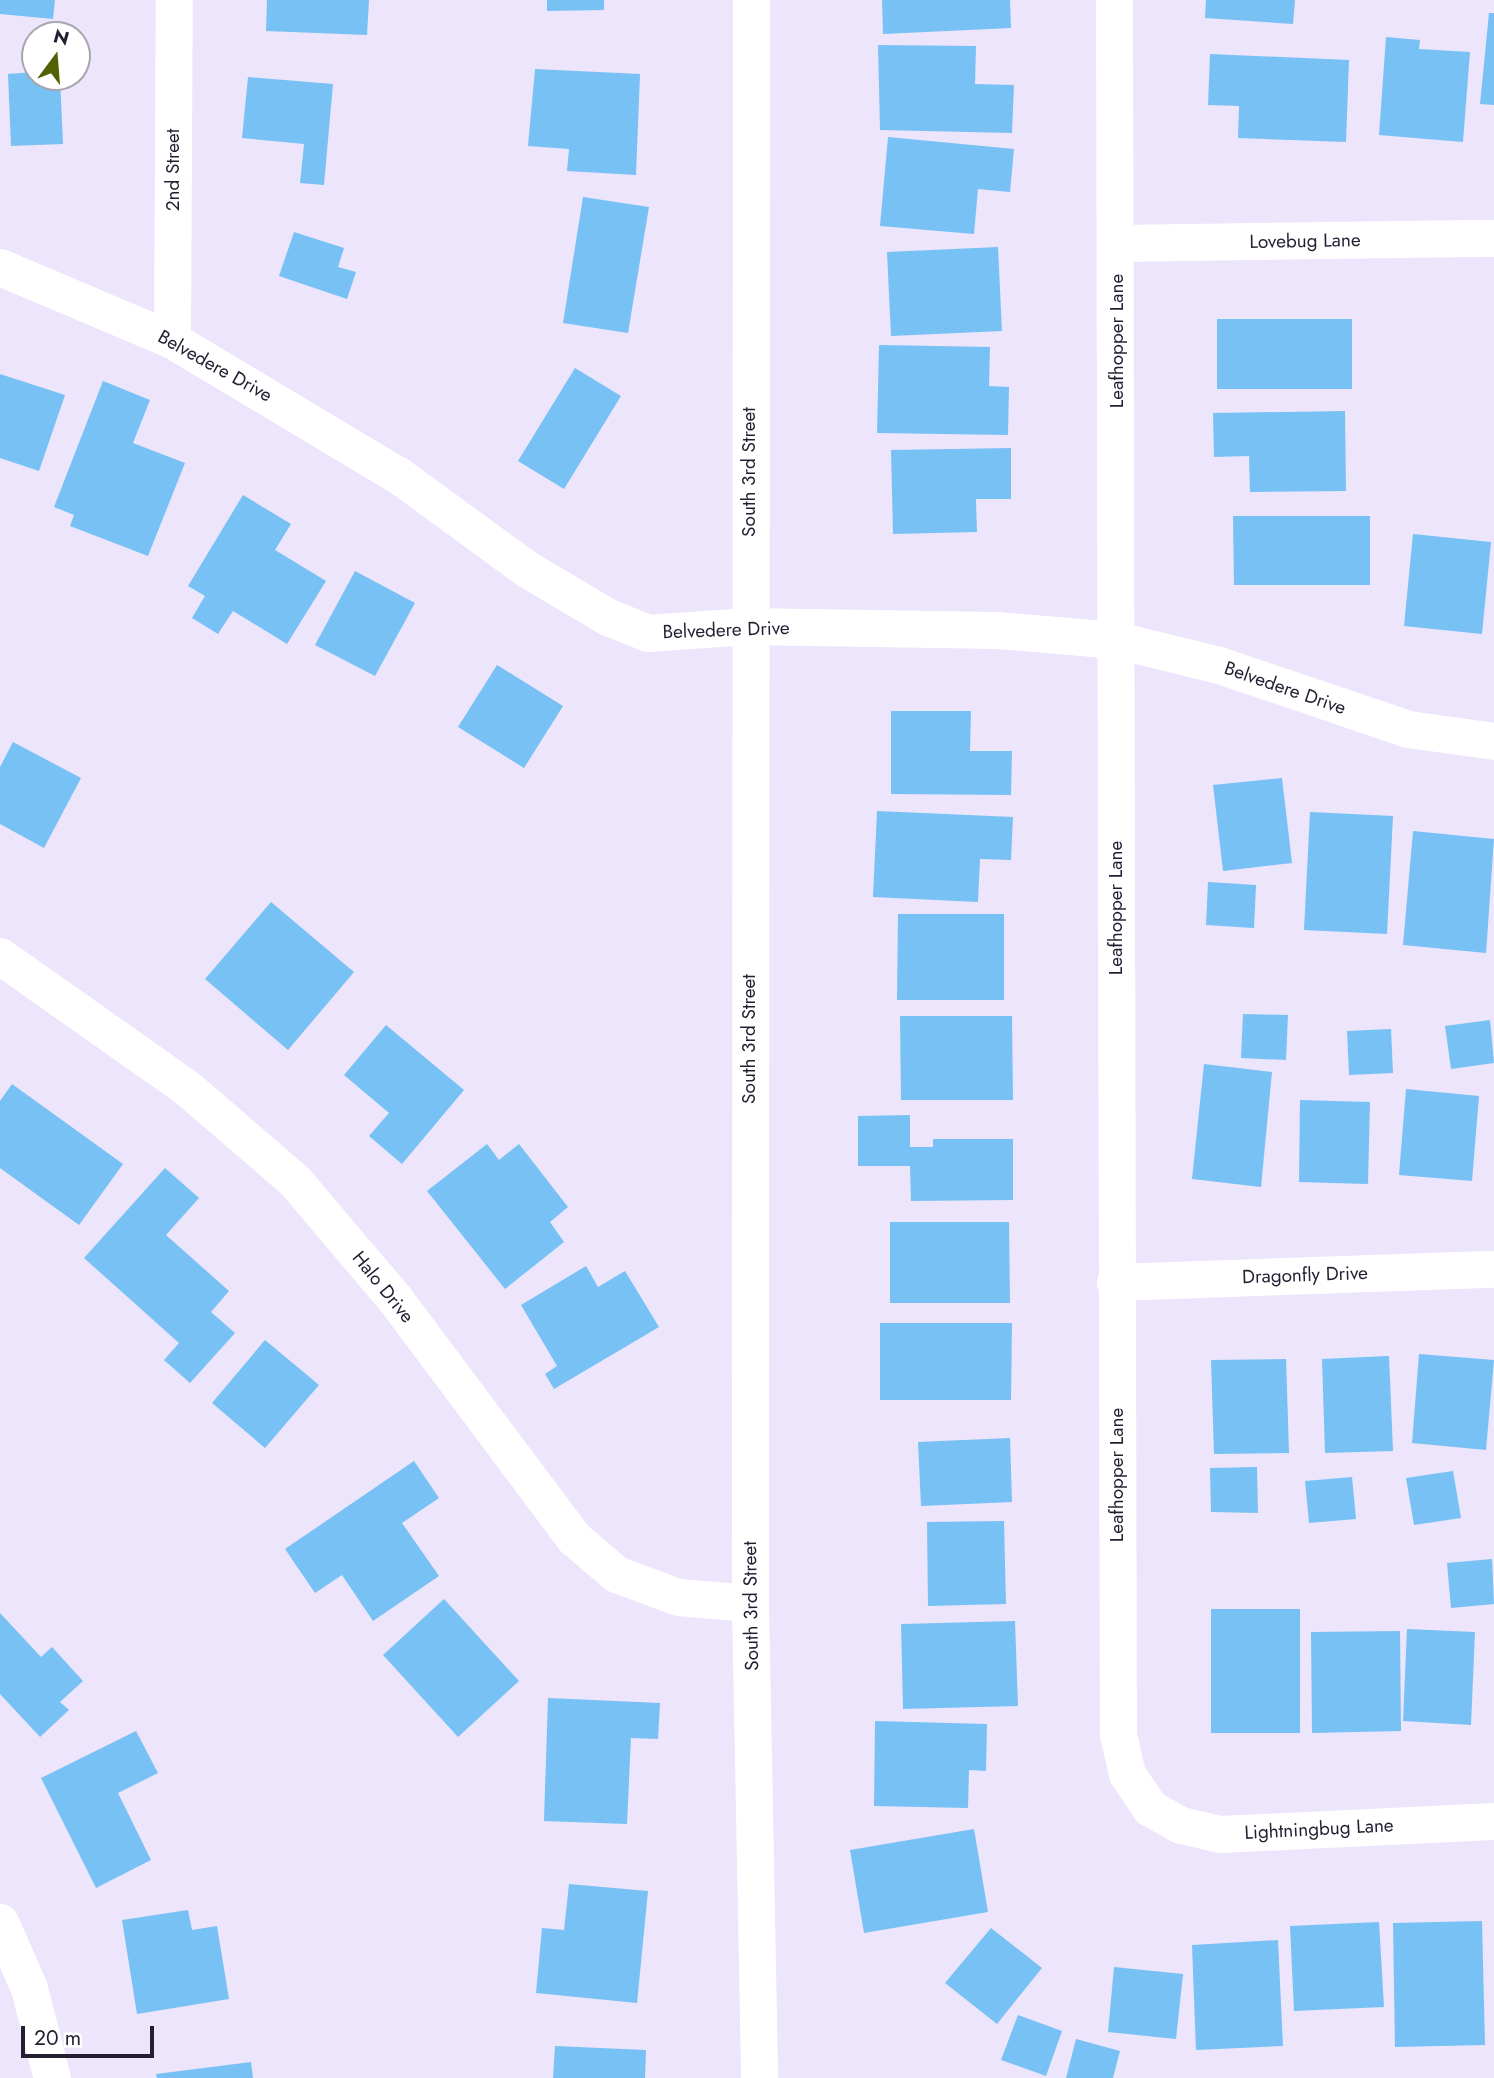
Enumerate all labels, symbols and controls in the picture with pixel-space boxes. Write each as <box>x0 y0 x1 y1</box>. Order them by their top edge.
north arrow <box>21 21 91 91</box>
text: N <box>50 22 72 52</box>
street label: 2nd Street <box>162 129 184 211</box>
street label: Lovebug Lane <box>1249 229 1361 253</box>
street label: Leafhopper Lane <box>1106 274 1128 408</box>
street label: Belvedere Drive <box>154 325 276 407</box>
street label: South 3rd Street <box>738 407 760 537</box>
street label: Belvedere Drive <box>662 616 790 644</box>
street label: Belvedere Drive <box>1221 657 1349 719</box>
street label: Leafhopper Lane <box>1105 841 1127 975</box>
street label: South 3rd Street <box>738 974 760 1104</box>
street label: Halo Drive <box>347 1247 419 1327</box>
street label: Dragonfly Drive <box>1242 1261 1368 1289</box>
street label: Leafhopper Lane <box>1106 1408 1128 1542</box>
street label: South 3rd Street <box>738 1541 764 1671</box>
street label: Lightningbug Lane <box>1244 1814 1394 1844</box>
scale bar <box>24 2011 158 2056</box>
text: 20 m <box>34 2023 81 2053</box>

